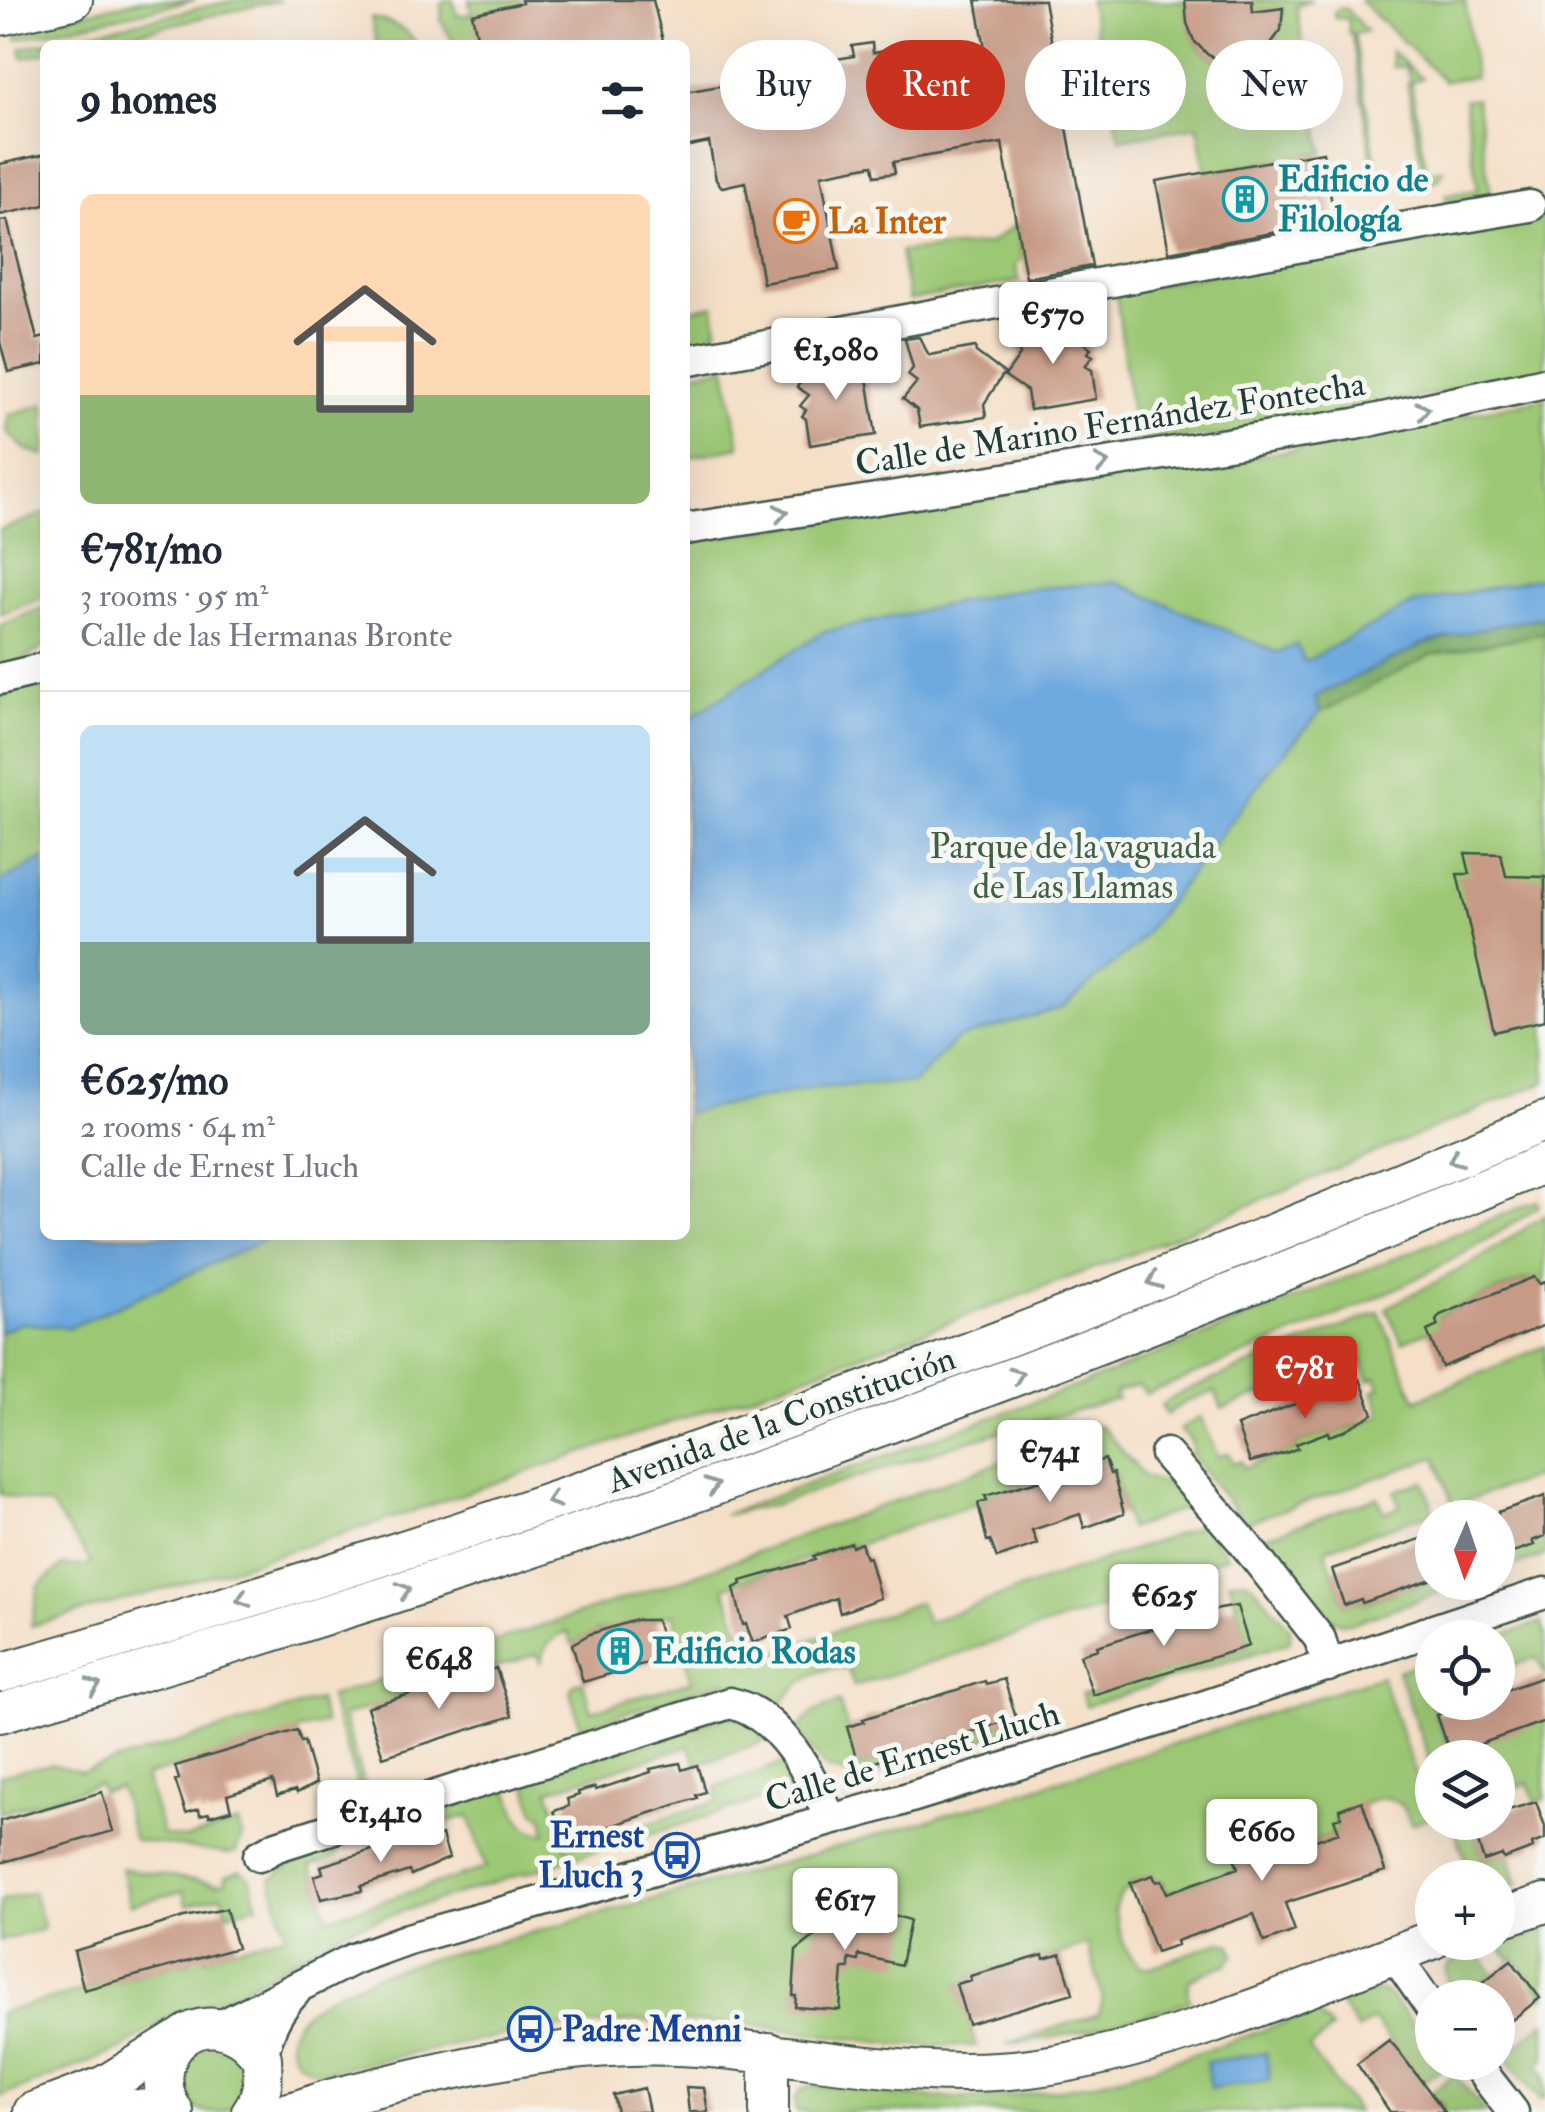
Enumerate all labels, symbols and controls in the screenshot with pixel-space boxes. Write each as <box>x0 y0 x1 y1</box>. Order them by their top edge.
chip: Buy <box>720 40 846 130</box>
chip: Rent <box>866 40 1005 130</box>
chip: Filters <box>1025 40 1186 130</box>
chip: New <box>1206 40 1343 130</box>
icon: filters <box>595 73 650 128</box>
text: 9 homes <box>80 74 217 126</box>
place label: Edificio de Filología <box>1278 158 1429 242</box>
building icon: Edificio de Filología <box>1222 176 1268 222</box>
cafe icon: La Inter <box>773 198 819 244</box>
place label: La Inter <box>828 200 947 244</box>
icon: home <box>275 259 455 439</box>
pin: €570 <box>994 282 1112 367</box>
text: €570 <box>1021 294 1085 334</box>
pin: €1,080 <box>755 318 917 403</box>
text: €1,080 <box>793 330 879 370</box>
street label: Calle de Marino Fernández Fontecha <box>852 362 1369 486</box>
one-way arrow <box>1414 400 1431 421</box>
one-way arrow <box>1094 453 1111 474</box>
one-way arrow <box>773 503 789 524</box>
text: €781/mo <box>80 524 222 576</box>
text: 3 rooms · 95 m² <box>80 576 268 616</box>
text: Calle de las Hermanas Bronte <box>80 616 452 656</box>
icon: home <box>275 790 455 970</box>
park label: Parque de la vaguada de Las Llamas <box>930 825 1217 909</box>
text: €625/mo <box>80 1055 228 1107</box>
text: 2 rooms · 64 m² <box>80 1107 275 1147</box>
text: Calle de Ernest Lluch <box>80 1147 359 1187</box>
one-way arrow <box>1447 1147 1465 1167</box>
one-way arrow <box>1146 1269 1164 1289</box>
street label: Avenida de la Constitución <box>600 1336 962 1504</box>
pin: €781 <box>1246 1336 1364 1421</box>
text: €781 <box>1275 1348 1335 1388</box>
one-way arrow <box>1008 1366 1025 1387</box>
pin: €741 <box>991 1420 1109 1505</box>
text: €741 <box>1019 1432 1081 1472</box>
one-way arrow <box>703 1477 720 1498</box>
one-way arrow <box>545 1488 562 1509</box>
north arrow <box>1415 1500 1515 1600</box>
map controls <box>1415 1500 1515 2080</box>
pin: €625 <box>1105 1564 1223 1649</box>
text: €625 <box>1131 1576 1197 1616</box>
one-way arrow <box>395 1581 412 1601</box>
one-way arrow <box>235 1587 252 1607</box>
button: locate <box>1415 1620 1515 1720</box>
pin: €648 <box>380 1627 498 1712</box>
building icon: Edificio Rodas <box>597 1628 643 1674</box>
place label: Edificio Rodas <box>652 1630 856 1674</box>
text: €648 <box>405 1639 473 1679</box>
one-way arrow <box>84 1677 101 1698</box>
street label: Calle de Ernest Lluch <box>760 1691 1065 1823</box>
button: layers <box>1415 1740 1515 1840</box>
pin: €1,410 <box>300 1780 462 1865</box>
text: €1,410 <box>339 1792 423 1832</box>
pin: €660 <box>1203 1799 1321 1884</box>
text: €660 <box>1228 1811 1296 1851</box>
place label: Ernest Lluch 3 <box>538 1814 645 1898</box>
bus stop icon: Ernest Lluch 3 <box>654 1832 700 1878</box>
button: + <box>1415 1860 1515 1960</box>
pin: €617 <box>786 1868 904 1953</box>
text: €617 <box>815 1880 875 1920</box>
button: − <box>1415 1980 1515 2080</box>
bus stop icon: Padre Menni <box>507 2006 553 2052</box>
place label: Padre Menni <box>562 2008 742 2052</box>

